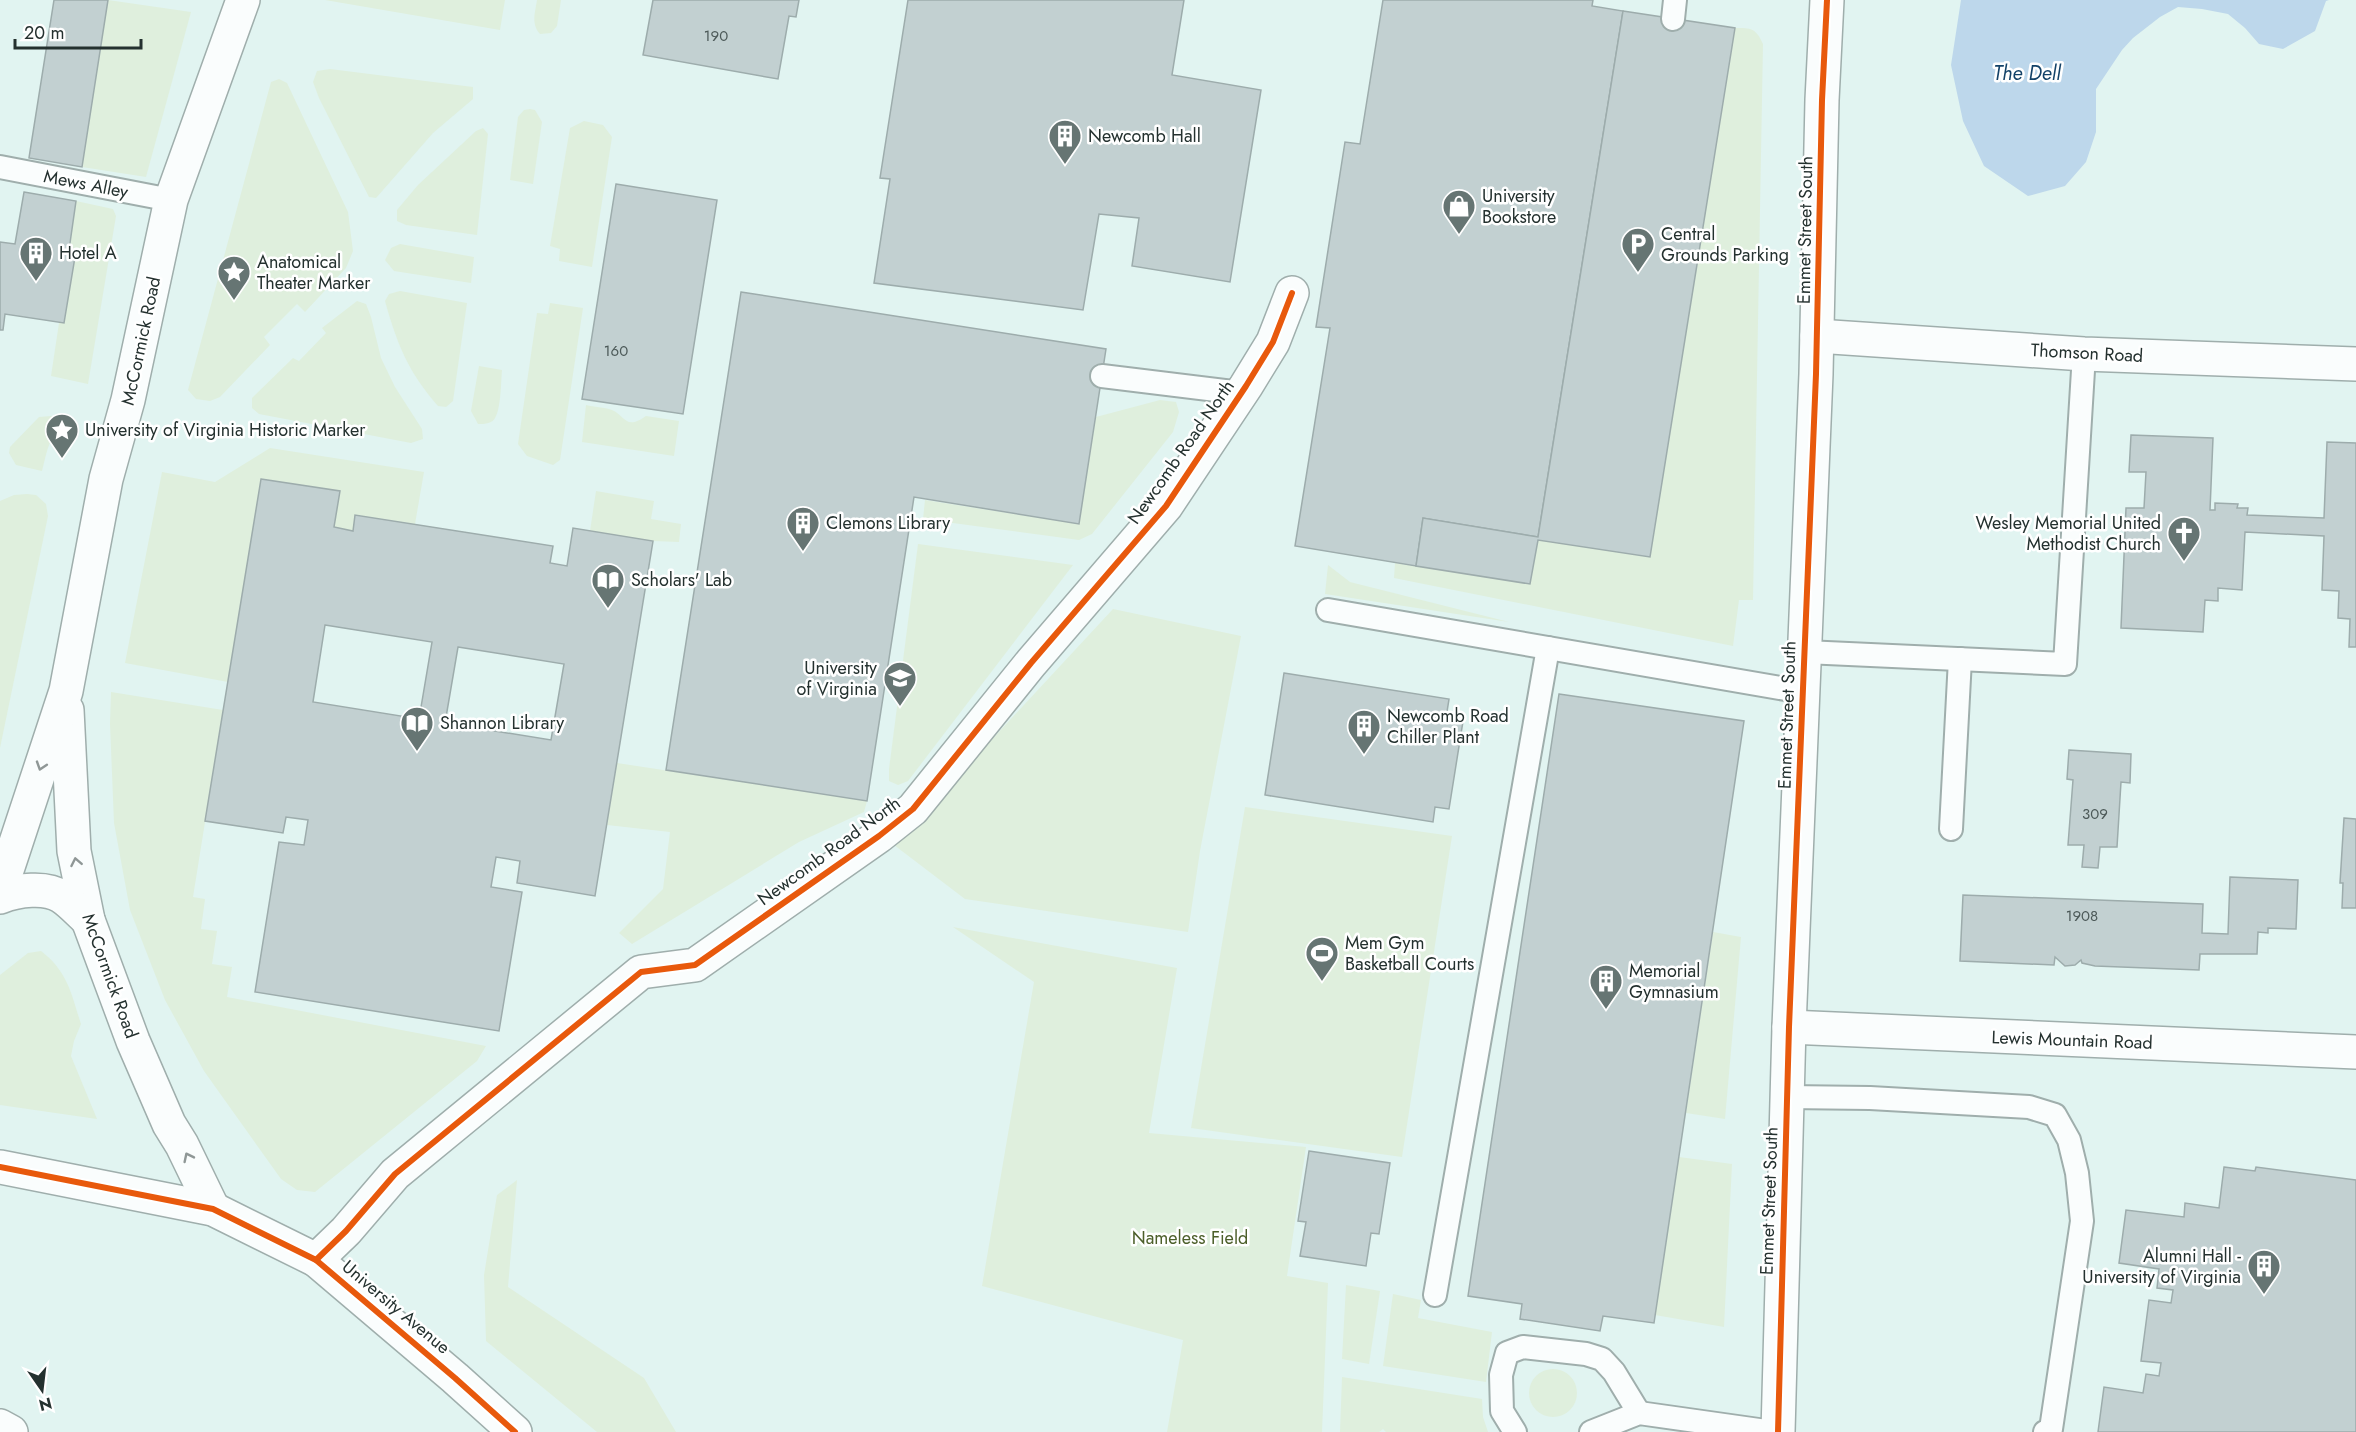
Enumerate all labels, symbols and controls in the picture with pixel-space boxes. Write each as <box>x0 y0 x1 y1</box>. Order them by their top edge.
scale bar <box>15 12 141 50</box>
text: 20 m <box>24 20 64 46</box>
house number: 190 <box>704 25 728 47</box>
water label: The Dell <box>1993 59 2062 88</box>
building icon: Newcomb Hall <box>1047 118 1083 165</box>
place label: Newcomb Hall <box>1088 123 1201 149</box>
street label: Emmet Street South <box>1791 156 1819 304</box>
street label: Mews Alley <box>42 163 131 205</box>
place label: University Bookstore <box>1482 183 1556 230</box>
shop icon: University Bookstore <box>1441 188 1477 235</box>
place label: Central Grounds Parking <box>1661 221 1789 268</box>
parking icon: Central Grounds Parking <box>1620 226 1656 273</box>
building icon: Hotel A <box>18 235 54 282</box>
place label: Hotel A <box>59 240 117 266</box>
place label: Anatomical Theater Marker <box>257 249 371 296</box>
place icon: Anatomical Theater Marker <box>216 254 252 301</box>
street label: McCormick Road <box>115 274 167 408</box>
street label: Thomson Road <box>2030 337 2144 369</box>
house number: 160 <box>604 340 628 362</box>
street label: Newcomb Road North <box>1121 375 1241 529</box>
place icon: University of Virginia Historic Marker <box>44 412 80 459</box>
place label: University of Virginia Historic Marker <box>85 417 366 443</box>
building icon: Clemons Library <box>785 505 821 552</box>
place label: Clemons Library <box>826 510 950 536</box>
place label: Wesley Memorial United Methodist Church <box>1976 510 2161 557</box>
church icon: Wesley Memorial United Methodist Church <box>2166 515 2202 562</box>
library icon: Scholars' Lab <box>590 562 626 609</box>
place label: Scholars' Lab <box>631 567 732 593</box>
street label: Emmet Street South <box>1771 640 1803 790</box>
place label: University of Virginia <box>796 655 877 702</box>
school or university icon: University of Virginia <box>882 660 918 707</box>
place label: Newcomb Road Chiller Plant <box>1387 703 1509 750</box>
library icon: Shannon Library <box>399 705 435 752</box>
building icon: Newcomb Road Chiller Plant <box>1346 708 1382 755</box>
place label: Shannon Library <box>440 710 564 736</box>
one-way arrow <box>36 760 48 771</box>
street label: Newcomb Road North <box>752 790 906 912</box>
house number: 309 <box>2082 803 2108 825</box>
one-way arrow <box>70 858 83 868</box>
house number: 1908 <box>2066 905 2098 927</box>
street label: McCormick Road <box>75 910 145 1042</box>
place label: Mem Gym Basketball Courts <box>1345 930 1474 977</box>
sports icon: Mem Gym Basketball Courts <box>1304 935 1340 982</box>
place label: Memorial Gymnasium <box>1629 958 1719 1005</box>
building icon: Memorial Gymnasium <box>1588 963 1624 1010</box>
street label: Lewis Mountain Road <box>1991 1024 2153 1056</box>
street label: Emmet Street South <box>1753 1126 1785 1276</box>
one-way arrow <box>183 1152 195 1163</box>
park label: Nameless Field <box>1132 1225 1248 1251</box>
place label: Alumni Hall - University of Virginia <box>2082 1243 2241 1290</box>
building icon: Alumni Hall - University of Virginia <box>2246 1248 2282 1295</box>
street label: University Avenue <box>336 1254 456 1360</box>
north arrow <box>12 1360 72 1420</box>
text: N <box>37 1391 54 1417</box>

